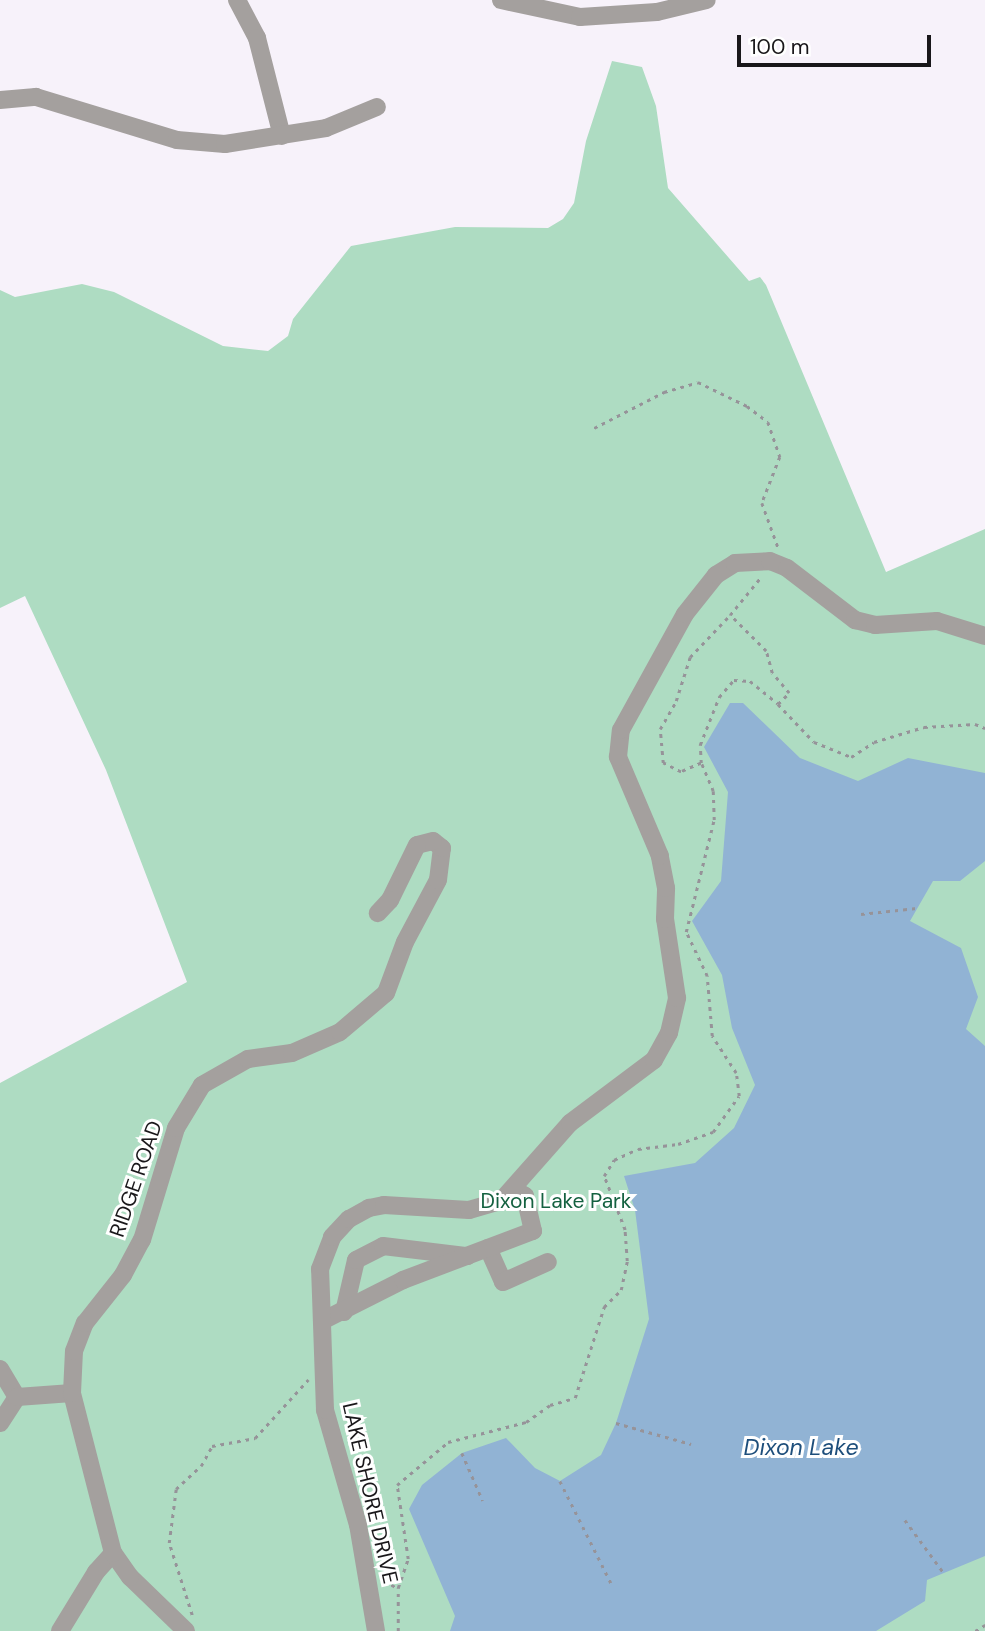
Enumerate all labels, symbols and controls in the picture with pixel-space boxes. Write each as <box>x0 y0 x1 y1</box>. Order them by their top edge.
scale bar <box>740 21 934 65</box>
text: 100 m <box>750 33 810 61</box>
street label: RIDGE ROAD <box>104 1118 168 1240</box>
park label: Dixon Lake Park <box>481 1188 631 1214</box>
street label: LAKE SHORE DRIVE <box>337 1400 403 1586</box>
water label: Dixon Lake <box>744 1433 858 1461</box>

